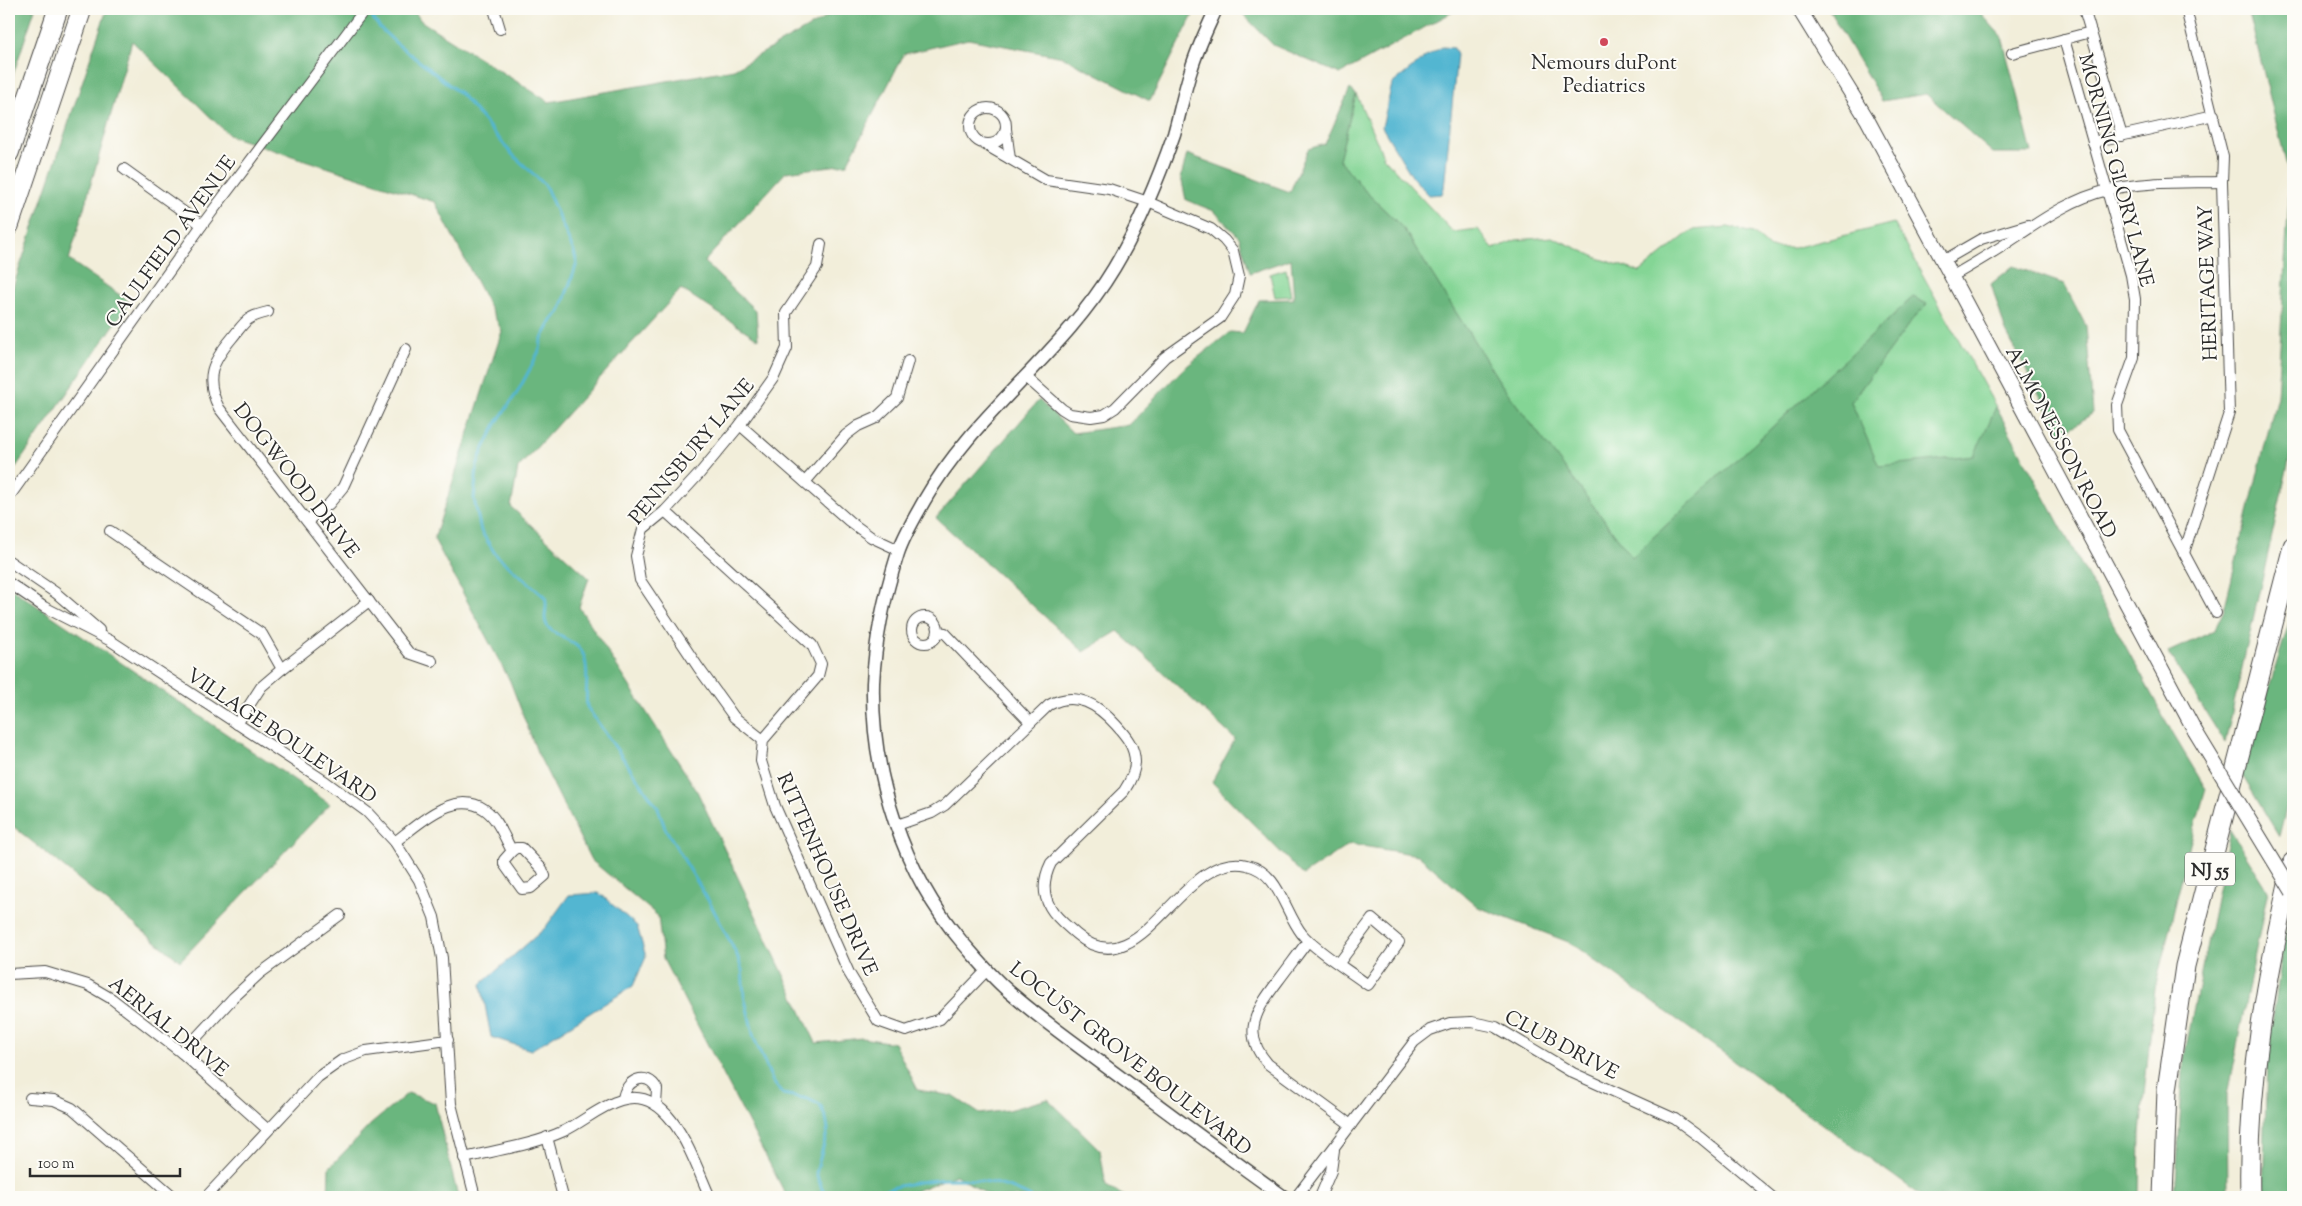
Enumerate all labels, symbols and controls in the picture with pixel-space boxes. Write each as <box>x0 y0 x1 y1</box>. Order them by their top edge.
marker: Nemours duPont Pediatrics <box>1598 36 1610 48</box>
place label: Nemours duPont Pediatrics <box>1531 50 1677 102</box>
street label: MORNING GLORY LANE <box>2069 51 2160 291</box>
street label: CAULFIELD AVENUE <box>100 150 244 335</box>
street label: HERITAGE WAY <box>2192 204 2227 361</box>
street label: ALMONESSON ROAD <box>1997 342 2123 544</box>
street label: PENNSBURY LANE <box>623 373 763 532</box>
street label: DOGWOOD DRIVE <box>225 398 365 565</box>
street label: VILLAGE BOULEVARD <box>179 662 382 812</box>
street label: RITTENHOUSE DRIVE <box>768 769 884 981</box>
road number: NJ 55 <box>2185 852 2235 886</box>
street label: LOCUST GROVE BOULEVARD <box>1002 956 1257 1164</box>
street label: AERIAL DRIVE <box>101 970 234 1085</box>
street label: CLUB DRIVE <box>1498 1004 1623 1089</box>
scale bar <box>30 1146 180 1178</box>
text: 100 m <box>38 1154 75 1175</box>

